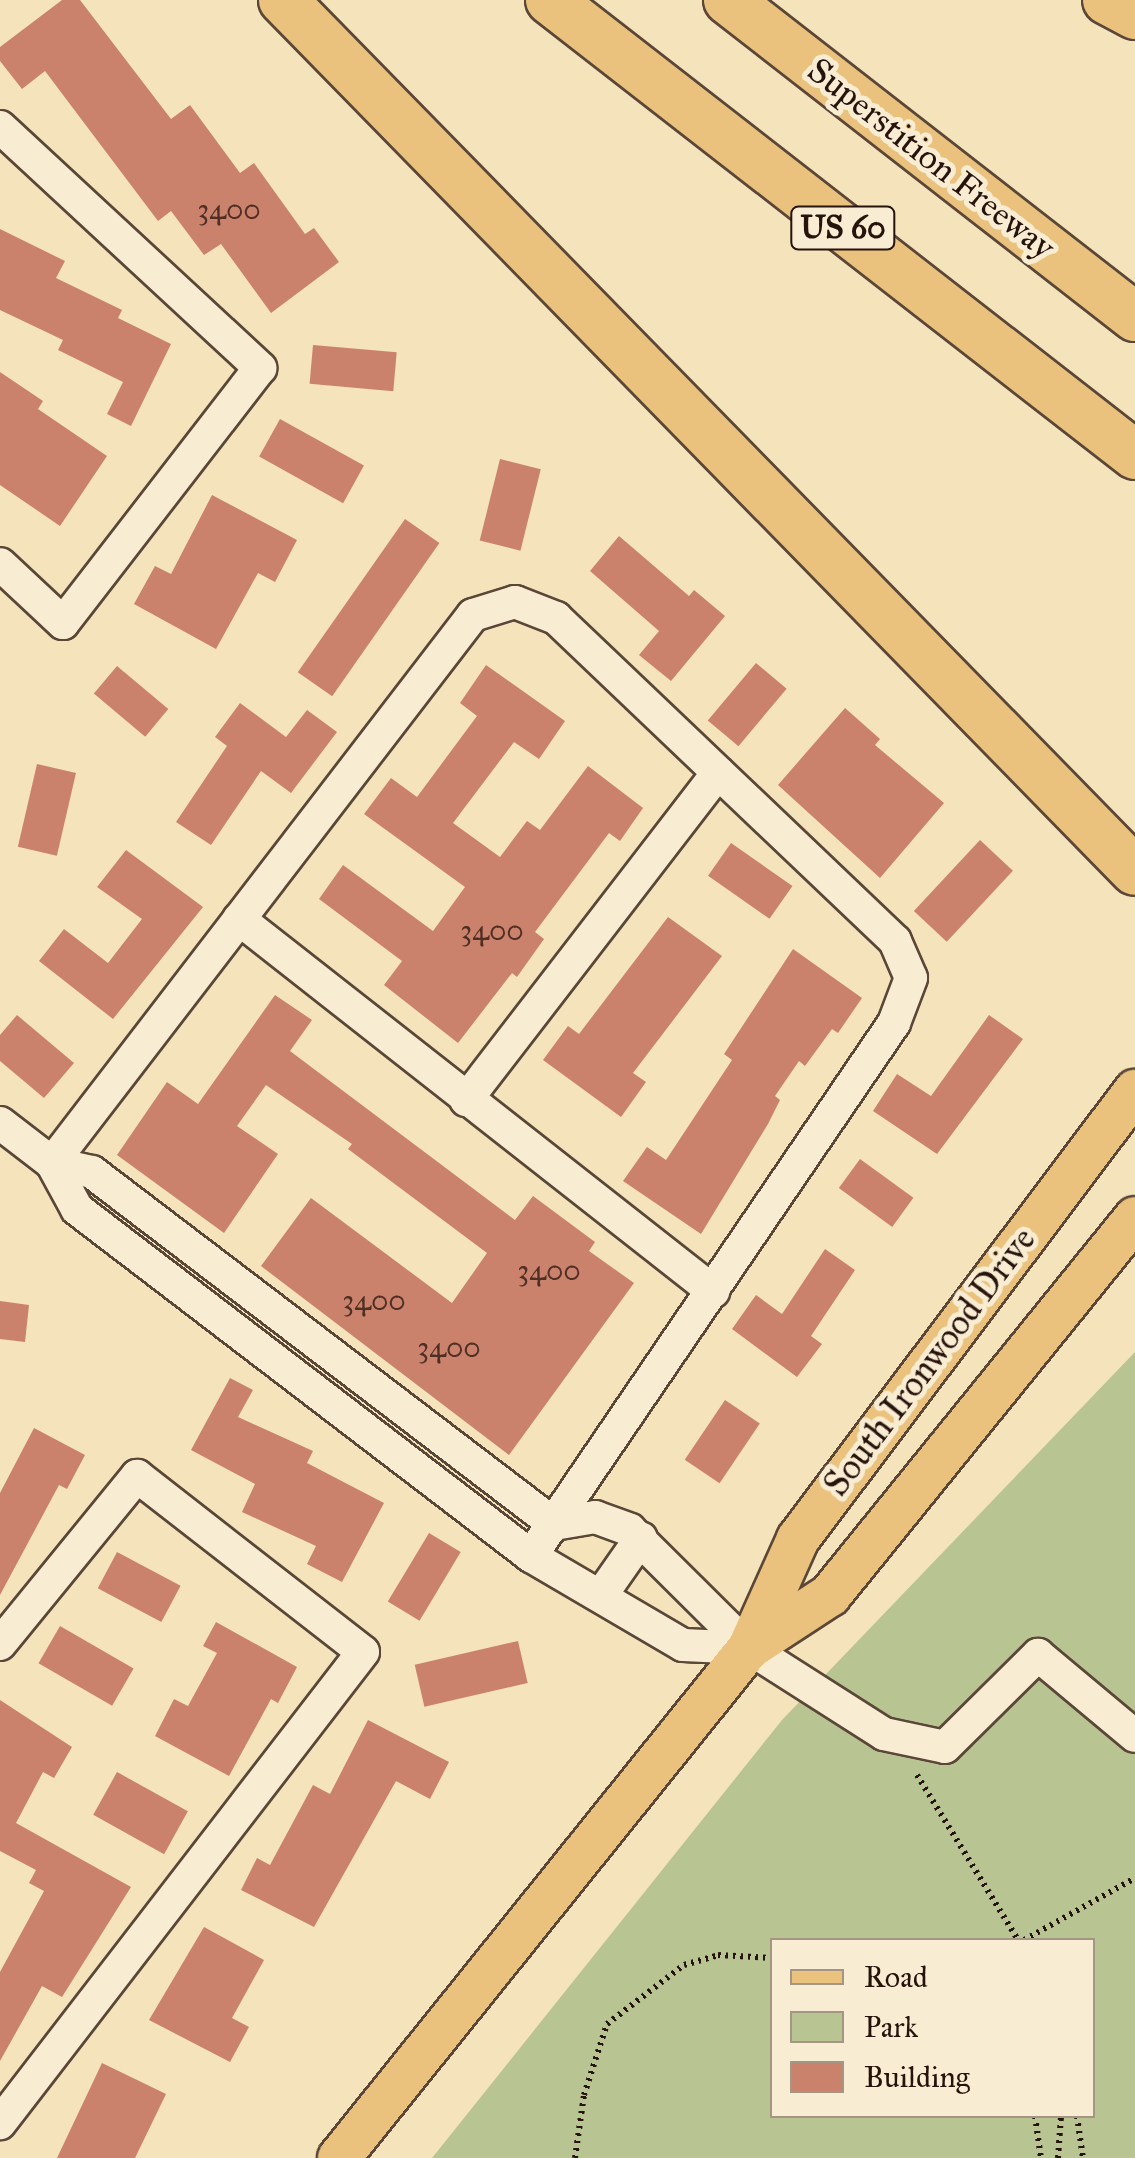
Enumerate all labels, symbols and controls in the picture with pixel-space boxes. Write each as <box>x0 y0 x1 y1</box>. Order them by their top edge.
street label: Superstition Freeway <box>799 49 1063 269</box>
house number: 3400 <box>197 191 261 227</box>
road number: US 60 <box>788 201 898 255</box>
house number: 3400 <box>460 912 524 948</box>
street label: South Ironwood Drive <box>815 1220 1045 1504</box>
house number: 3400 <box>517 1252 581 1288</box>
house number: 3400 <box>342 1282 406 1318</box>
house number: 3400 <box>417 1329 481 1365</box>
legend <box>770 1938 1095 2118</box>
text: Road <box>864 1959 928 1995</box>
text: Park <box>864 2009 918 2045</box>
text: Building <box>864 2059 970 2095</box>

